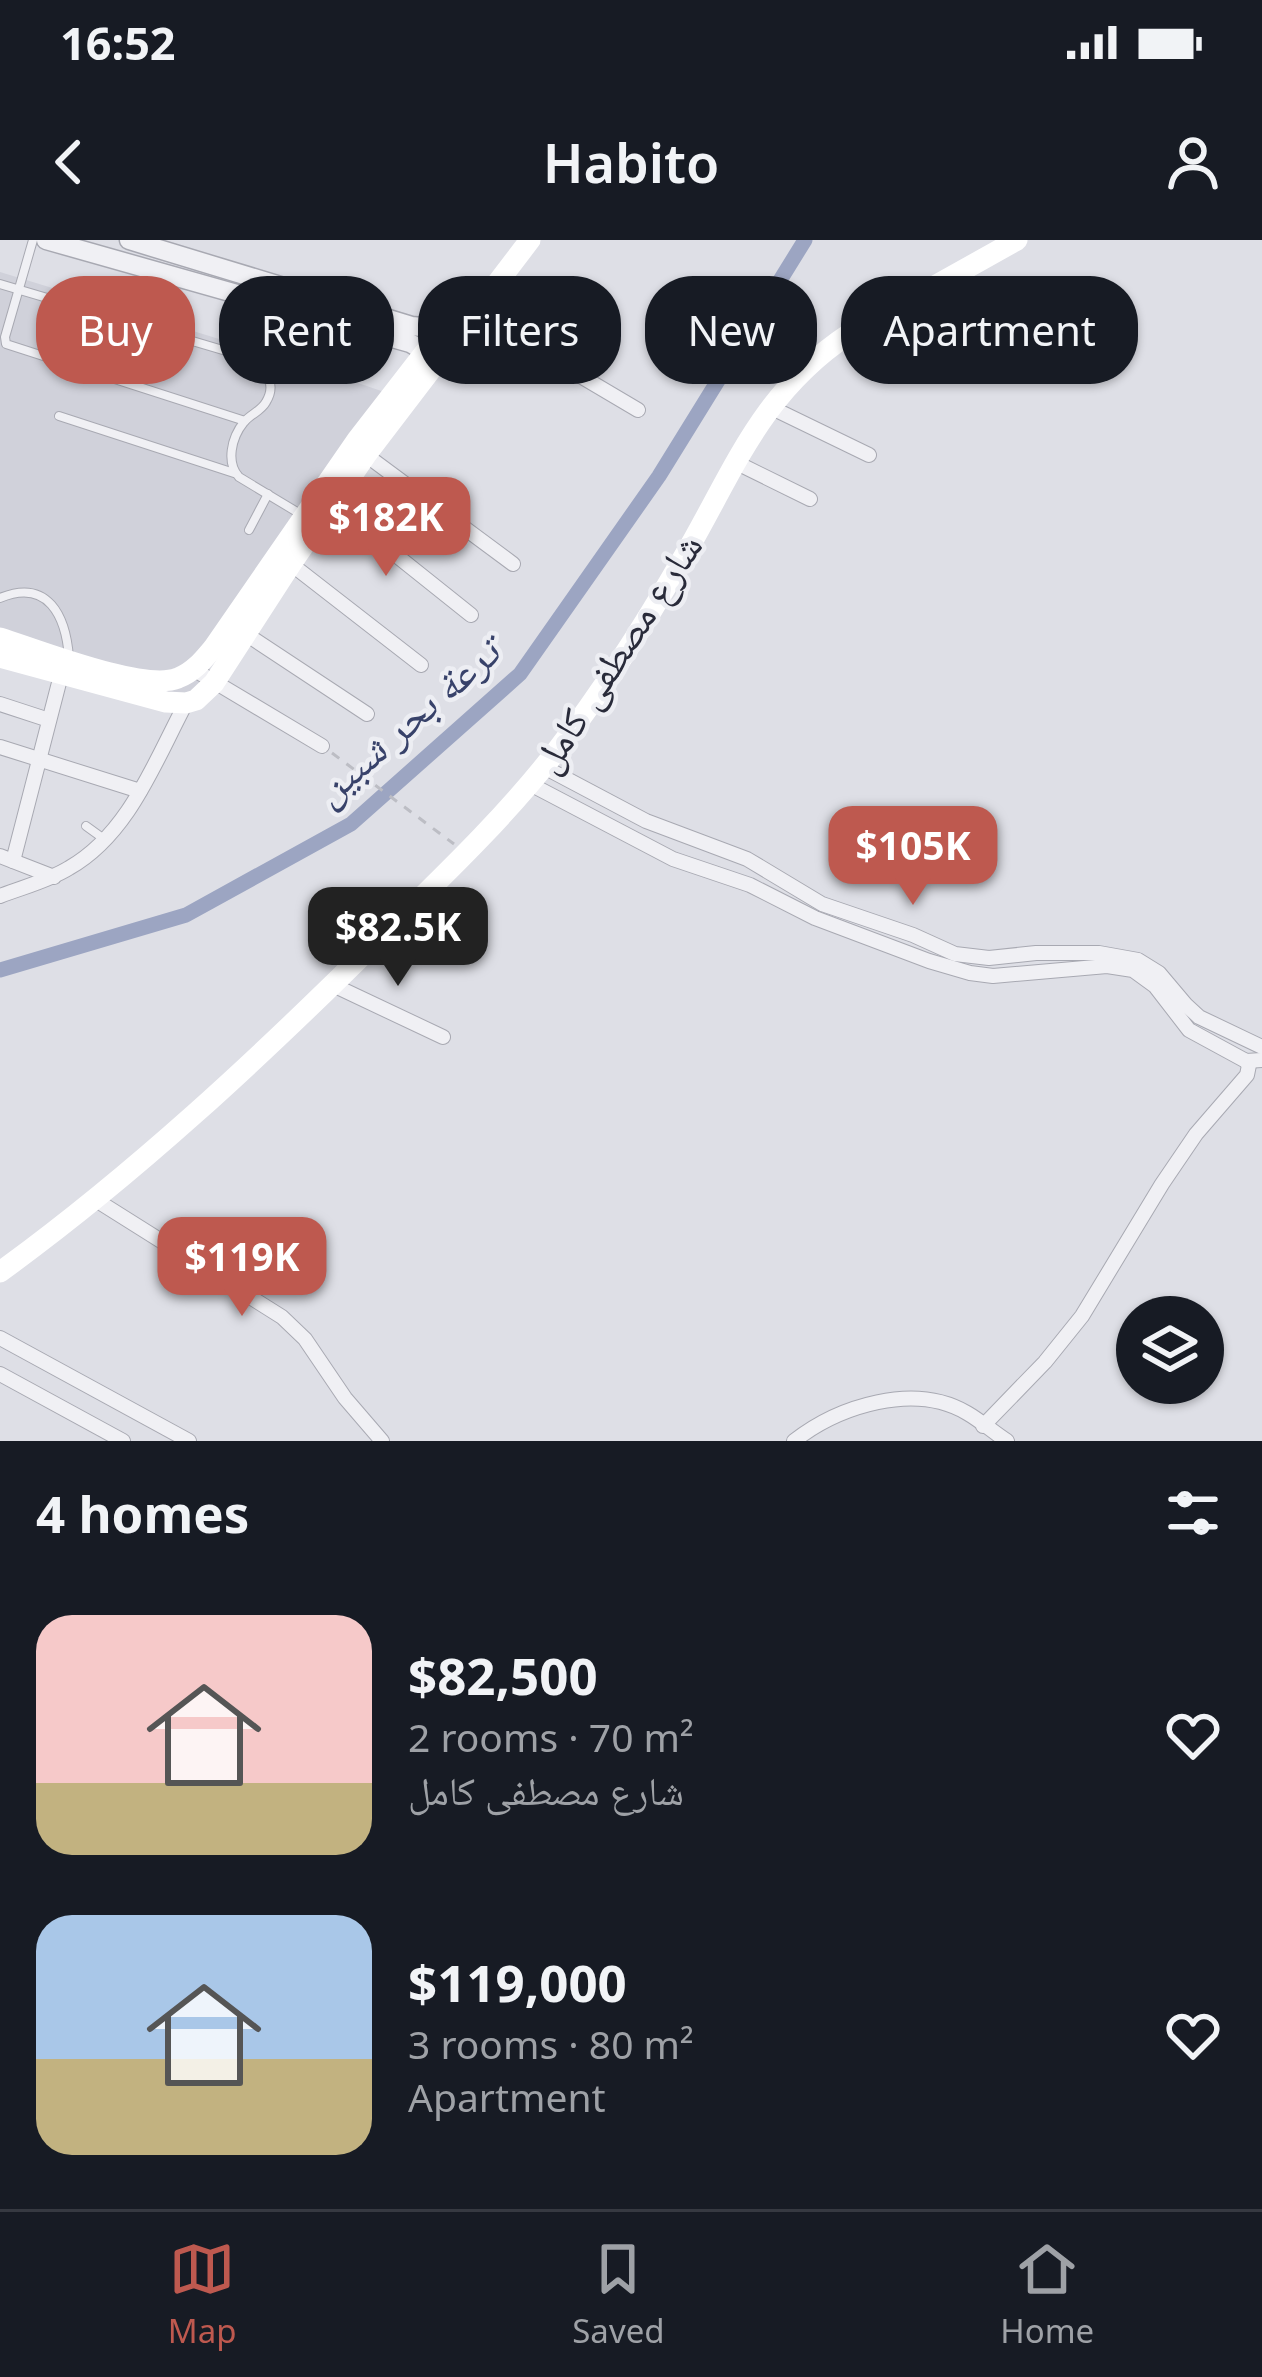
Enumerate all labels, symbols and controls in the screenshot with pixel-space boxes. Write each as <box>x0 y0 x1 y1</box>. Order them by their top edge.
text: 16:52 <box>60 12 176 73</box>
text: Habito <box>543 125 719 199</box>
icon: back <box>36 129 102 195</box>
icon: person <box>1160 129 1226 195</box>
chip: Buy <box>36 276 195 384</box>
chip: Rent <box>219 276 394 384</box>
chip: Filters <box>418 276 621 384</box>
chip: New <box>645 276 817 384</box>
chip: Apartment <box>841 276 1138 384</box>
pin: $182K <box>302 477 470 579</box>
text: $182K <box>328 489 444 542</box>
street label: شارع مصطفى كامل <box>518 522 713 782</box>
water label: ترعة بحر شبين <box>300 617 517 817</box>
pin: $105K <box>829 806 997 908</box>
text: $105K <box>855 818 971 871</box>
pin: $82.5K <box>300 887 496 989</box>
text: $82.5K <box>335 899 461 952</box>
pin: $119K <box>158 1217 326 1319</box>
text: $119K <box>184 1229 300 1282</box>
map controls <box>1116 1296 1224 1404</box>
button: layers <box>1116 1296 1224 1404</box>
text: 4 homes <box>36 1478 249 1548</box>
icon: filters <box>1160 1480 1226 1546</box>
text: $82,500 <box>408 1640 598 1710</box>
icon: home <box>132 1663 276 1807</box>
icon: heart <box>1160 1702 1226 1768</box>
text: 2 rooms · 70 m² <box>408 1710 694 1763</box>
text: شارع مصطفى كامل <box>408 1763 684 1816</box>
text: $119,000 <box>408 1947 627 2017</box>
icon: home <box>132 1963 276 2107</box>
icon: heart <box>1160 2002 1226 2068</box>
text: 3 rooms · 80 m² <box>408 2017 694 2070</box>
text: Apartment <box>408 2070 606 2123</box>
tab: Map <box>168 2236 237 2353</box>
tab: Saved <box>572 2236 665 2353</box>
tab: Home <box>1000 2236 1094 2353</box>

